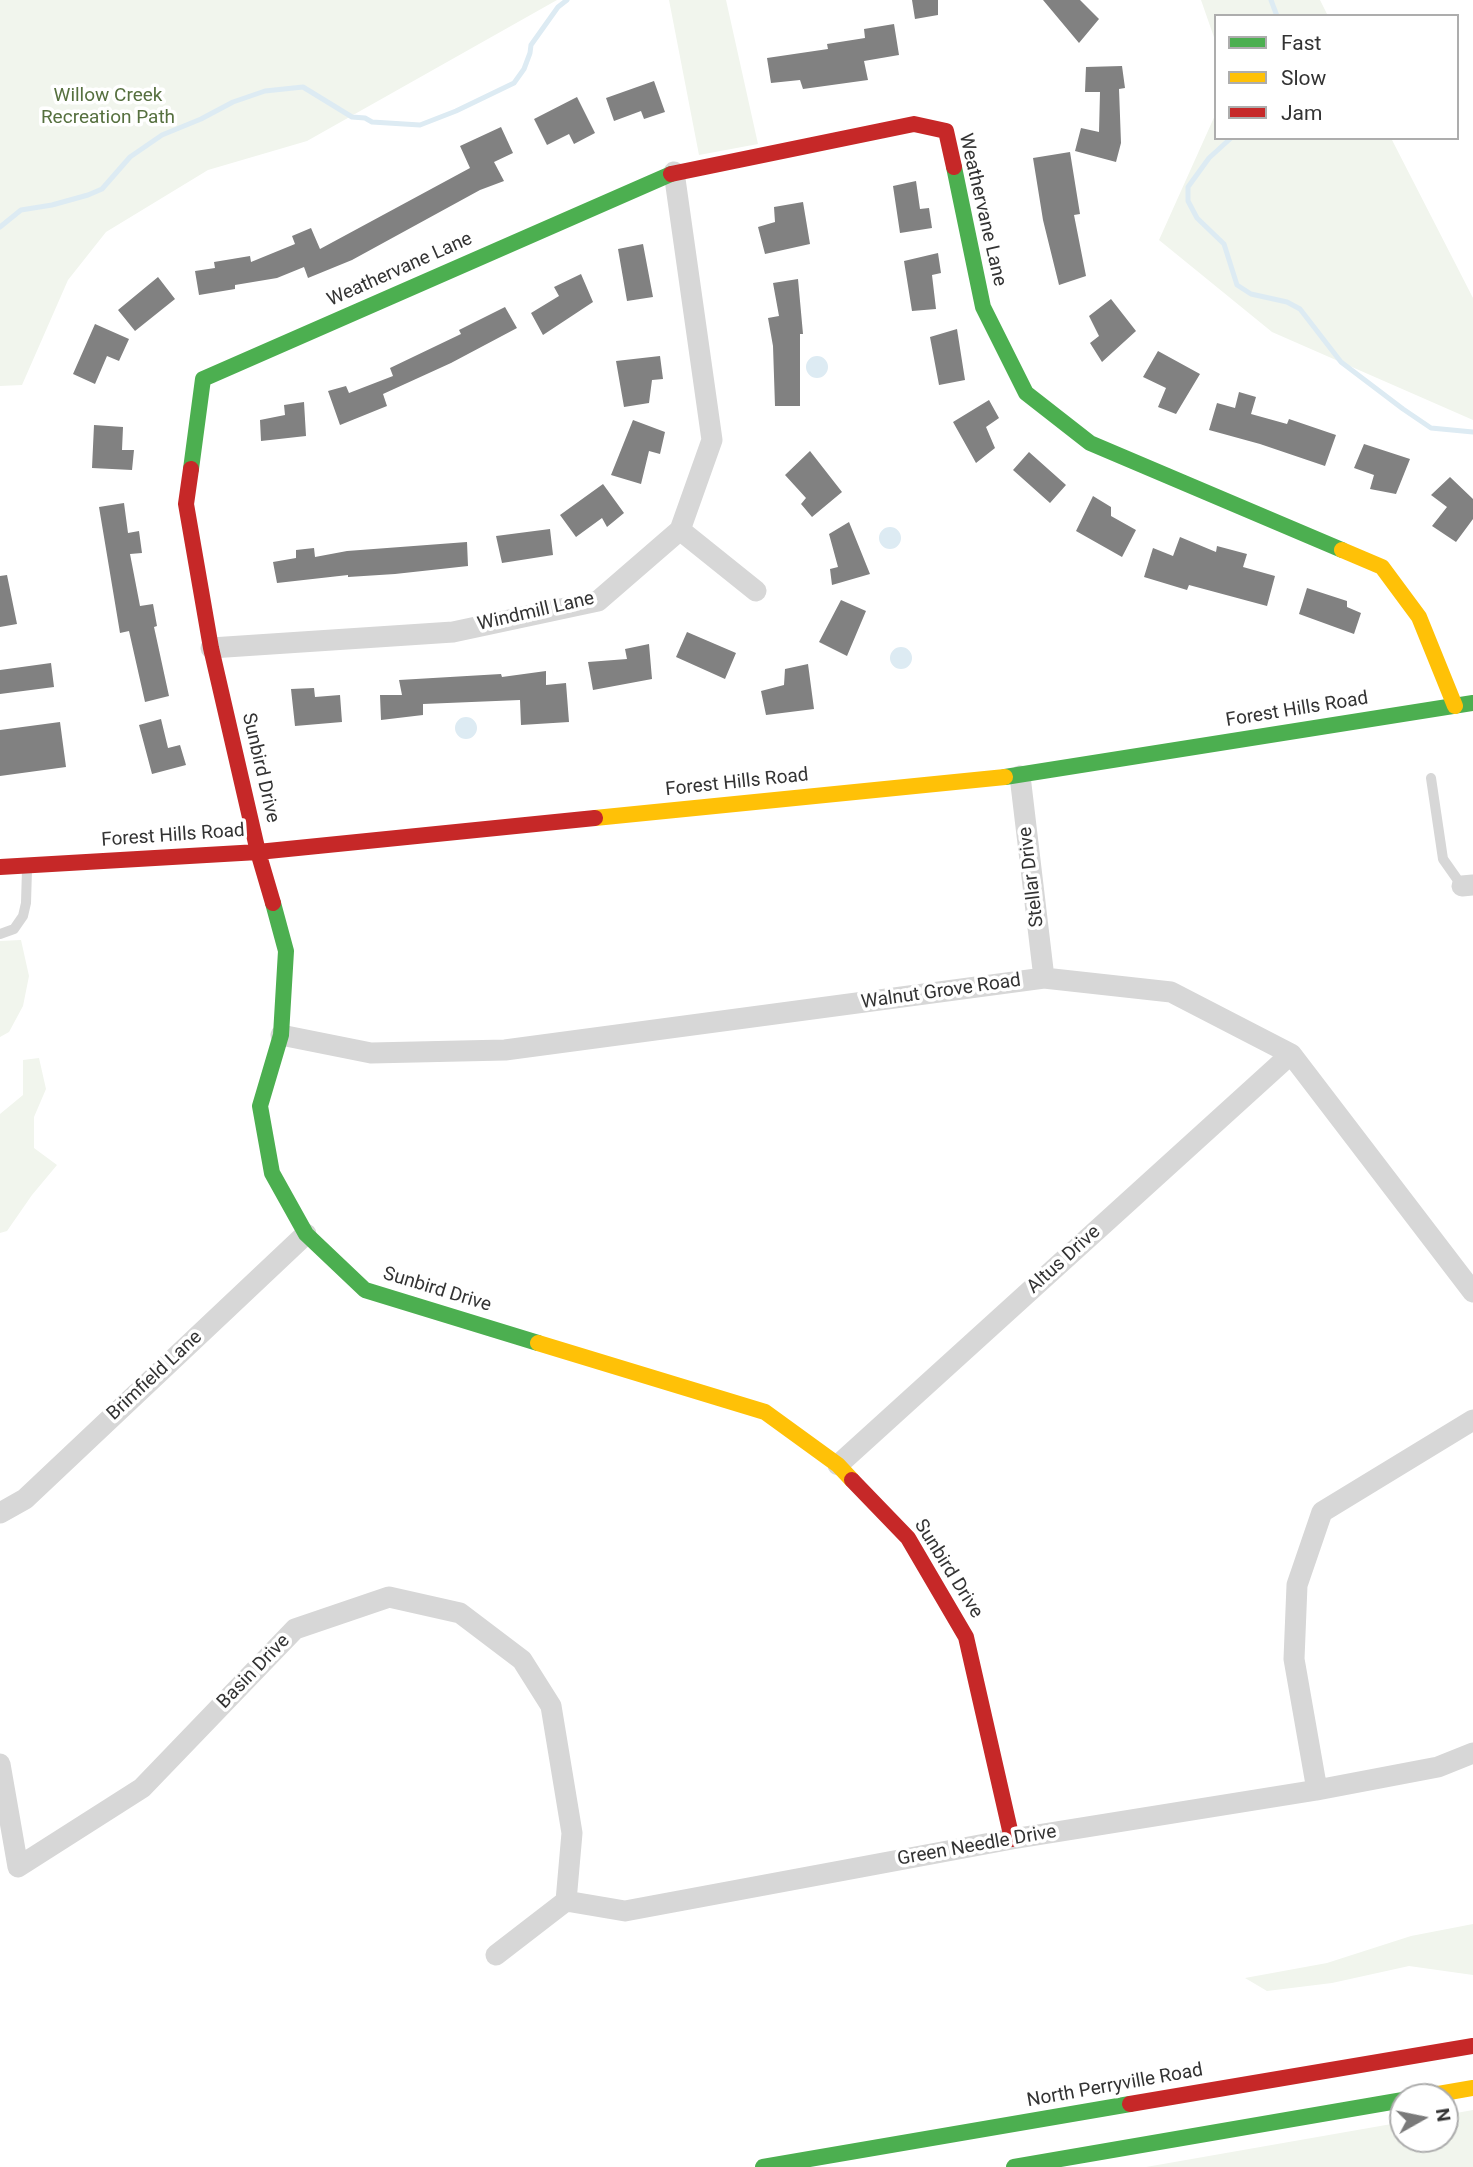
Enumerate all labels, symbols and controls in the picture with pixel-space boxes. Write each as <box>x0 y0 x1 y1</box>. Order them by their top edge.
legend <box>1214 14 1459 140</box>
text: Fast <box>1281 31 1321 55</box>
text: Slow <box>1281 66 1326 90</box>
park label: Willow Creek Recreation Path <box>41 85 175 129</box>
text: Jam <box>1281 101 1322 125</box>
street label: Weathervane Lane <box>953 131 1011 289</box>
street label: Weathervane Lane <box>324 228 476 312</box>
street label: Windmill Lane <box>475 588 597 636</box>
street label: Forest Hills Road <box>1224 687 1370 733</box>
street label: Sunbird Drive <box>236 711 284 825</box>
street label: Forest Hills Road <box>664 764 810 802</box>
street label: Forest Hills Road <box>101 820 245 852</box>
street label: Stellar Drive <box>1015 825 1049 929</box>
street label: Walnut Grove Road <box>860 970 1022 1014</box>
street label: Altus Drive <box>1023 1221 1105 1299</box>
street label: Sunbird Drive <box>380 1263 494 1317</box>
street label: Brimfield Lane <box>103 1326 207 1426</box>
street label: Sunbird Drive <box>909 1516 987 1622</box>
street label: Basin Drive <box>213 1630 295 1714</box>
street label: Green Needle Drive <box>896 1821 1058 1871</box>
street label: North Perryville Road <box>1025 2059 1205 2113</box>
north arrow <box>1389 2083 1459 2153</box>
text: N <box>1431 2107 1456 2123</box>

